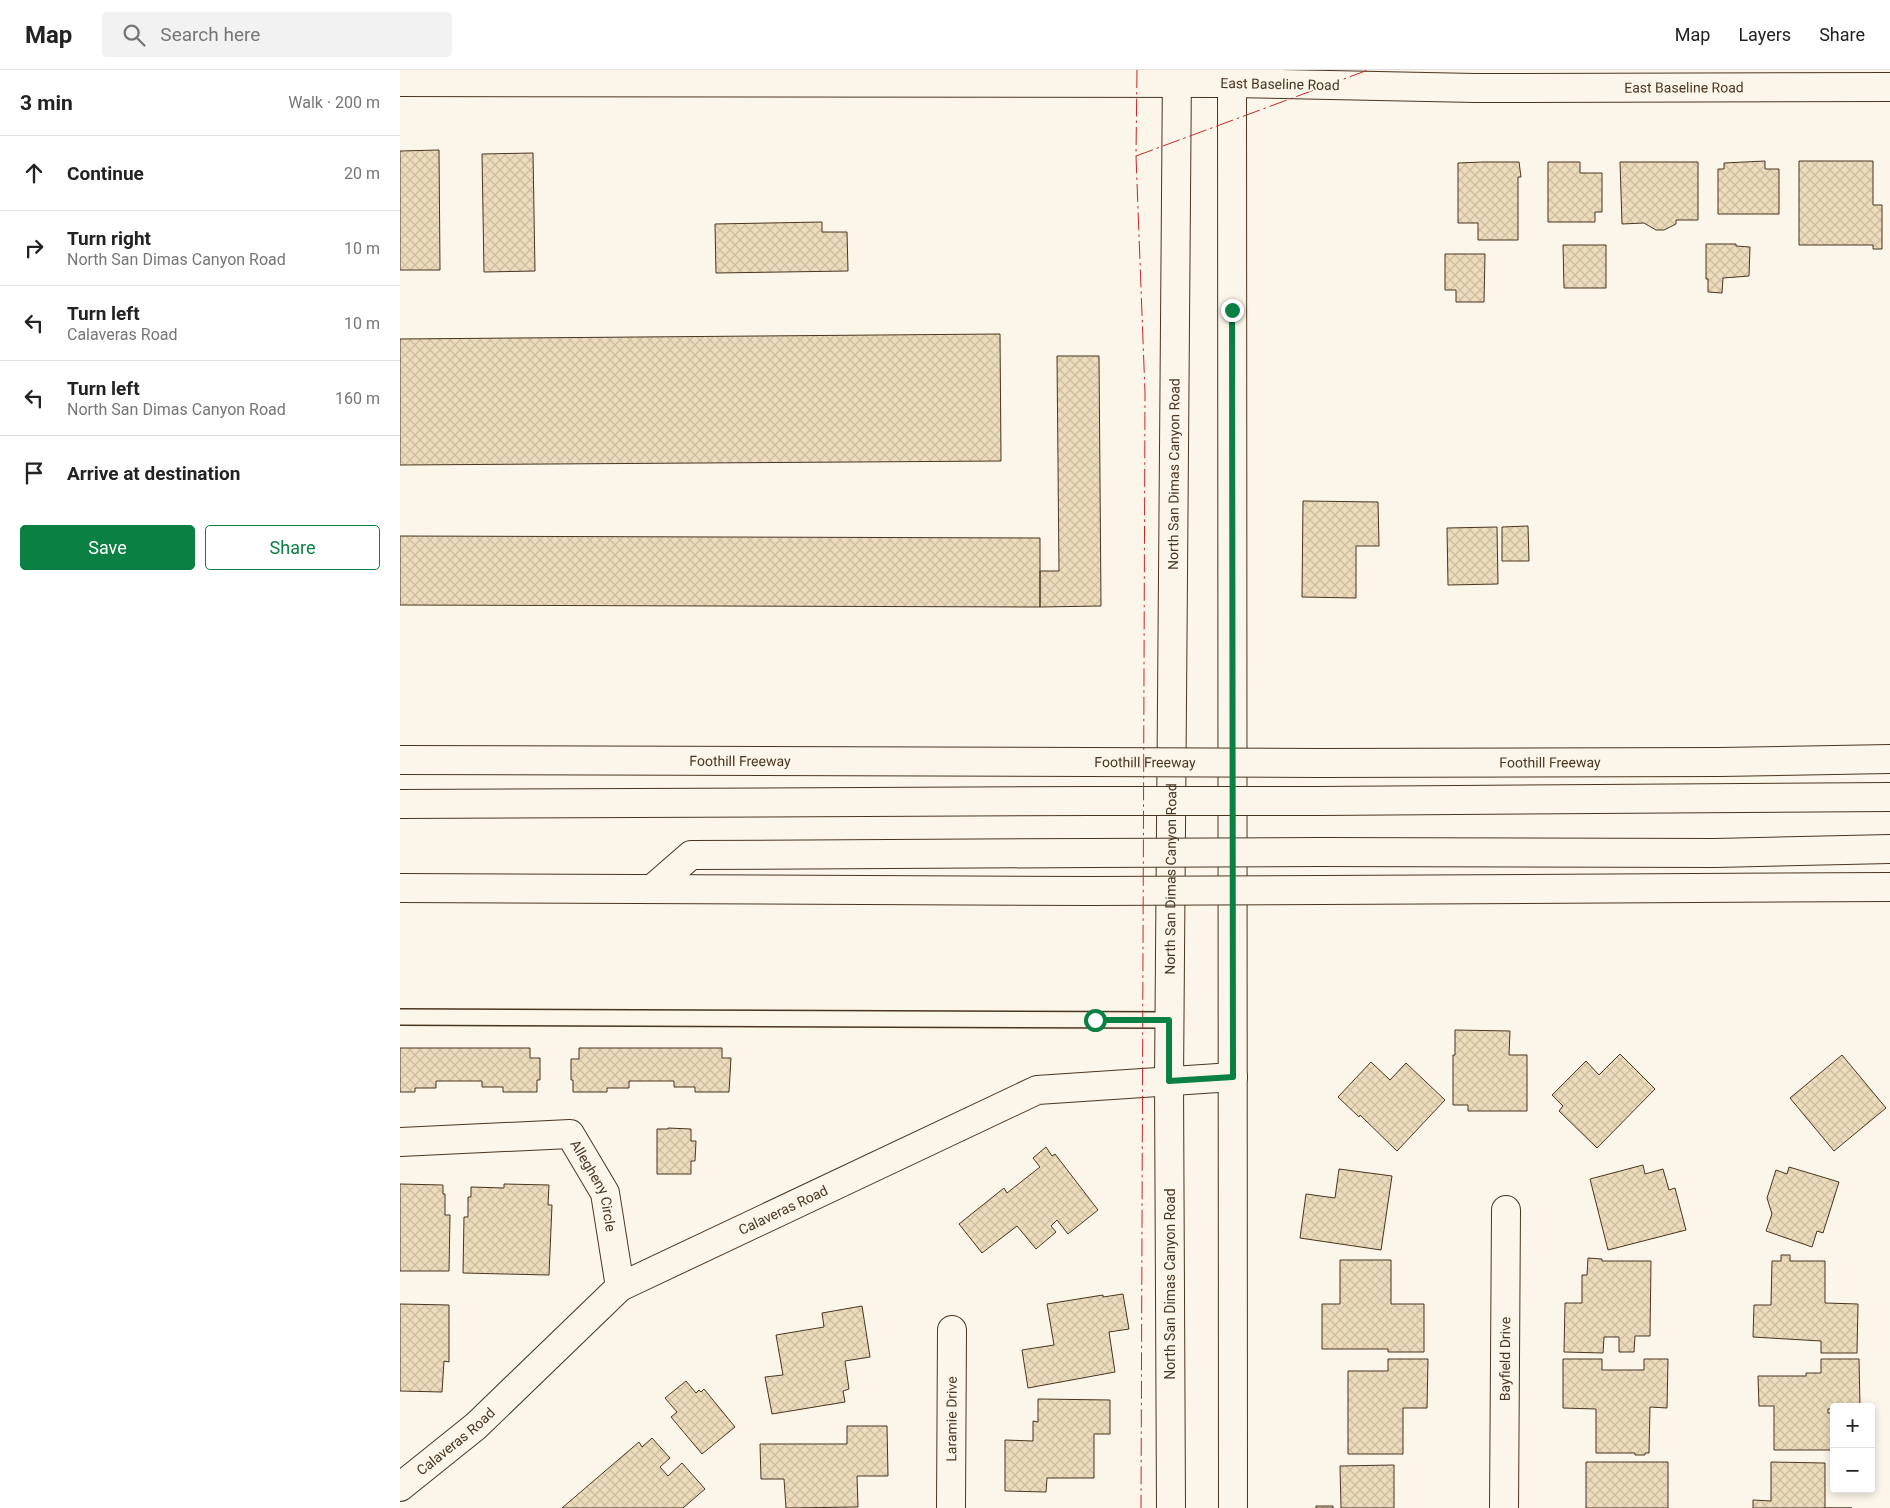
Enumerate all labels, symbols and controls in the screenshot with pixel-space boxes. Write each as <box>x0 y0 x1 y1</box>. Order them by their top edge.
search box <box>102 12 452 57</box>
text: Map <box>25 21 72 49</box>
icon: search <box>120 21 148 49</box>
text: Search here <box>160 23 260 46</box>
text: Map <box>1675 24 1710 45</box>
text: Layers <box>1738 24 1791 45</box>
text: Share <box>1819 24 1865 45</box>
street label: East Baseline Road <box>1220 75 1340 93</box>
street label: East Baseline Road <box>1624 79 1744 96</box>
text: 3 min <box>20 91 73 115</box>
text: Walk · 200 m <box>288 93 380 112</box>
icon: ahead <box>20 159 48 187</box>
text: Continue <box>67 162 144 185</box>
text: 20 m <box>344 164 380 183</box>
text: Turn right <box>67 227 151 250</box>
icon: right <box>20 234 48 262</box>
text: 10 m <box>344 239 380 258</box>
text: North San Dimas Canyon Road <box>67 250 286 269</box>
route end <box>1221 299 1244 322</box>
text: Turn left <box>67 302 140 325</box>
icon: left <box>20 309 48 337</box>
text: 10 m <box>344 314 380 333</box>
text: Calaveras Road <box>67 325 177 344</box>
text: Turn left <box>67 377 140 400</box>
street label: North San Dimas Canyon Road <box>1165 378 1183 570</box>
icon: left <box>20 384 48 412</box>
text: 160 m <box>335 389 380 408</box>
text: North San Dimas Canyon Road <box>67 400 286 419</box>
icon: arrive <box>20 459 48 487</box>
text: Arrive at destination <box>67 462 240 485</box>
button: Save <box>20 525 195 570</box>
button: Share <box>205 525 380 570</box>
street label: Foothill Freeway <box>689 753 791 769</box>
street label: Foothill Freeway <box>1094 754 1196 770</box>
street label: Foothill Freeway <box>1499 754 1601 771</box>
street label: North San Dimas Canyon Road <box>1162 783 1179 975</box>
route start <box>1084 1009 1107 1032</box>
street label: Allegheny Circle <box>567 1137 619 1233</box>
street label: Calaveras Road <box>736 1182 830 1238</box>
street label: North San Dimas Canyon Road <box>1162 1188 1178 1380</box>
street label: Bayfield Drive <box>1497 1317 1513 1401</box>
street label: Laramie Drive <box>943 1376 960 1462</box>
map controls <box>1830 1403 1875 1493</box>
button: + <box>1830 1403 1875 1448</box>
street label: Calaveras Road <box>413 1404 498 1478</box>
button: − <box>1830 1448 1875 1493</box>

